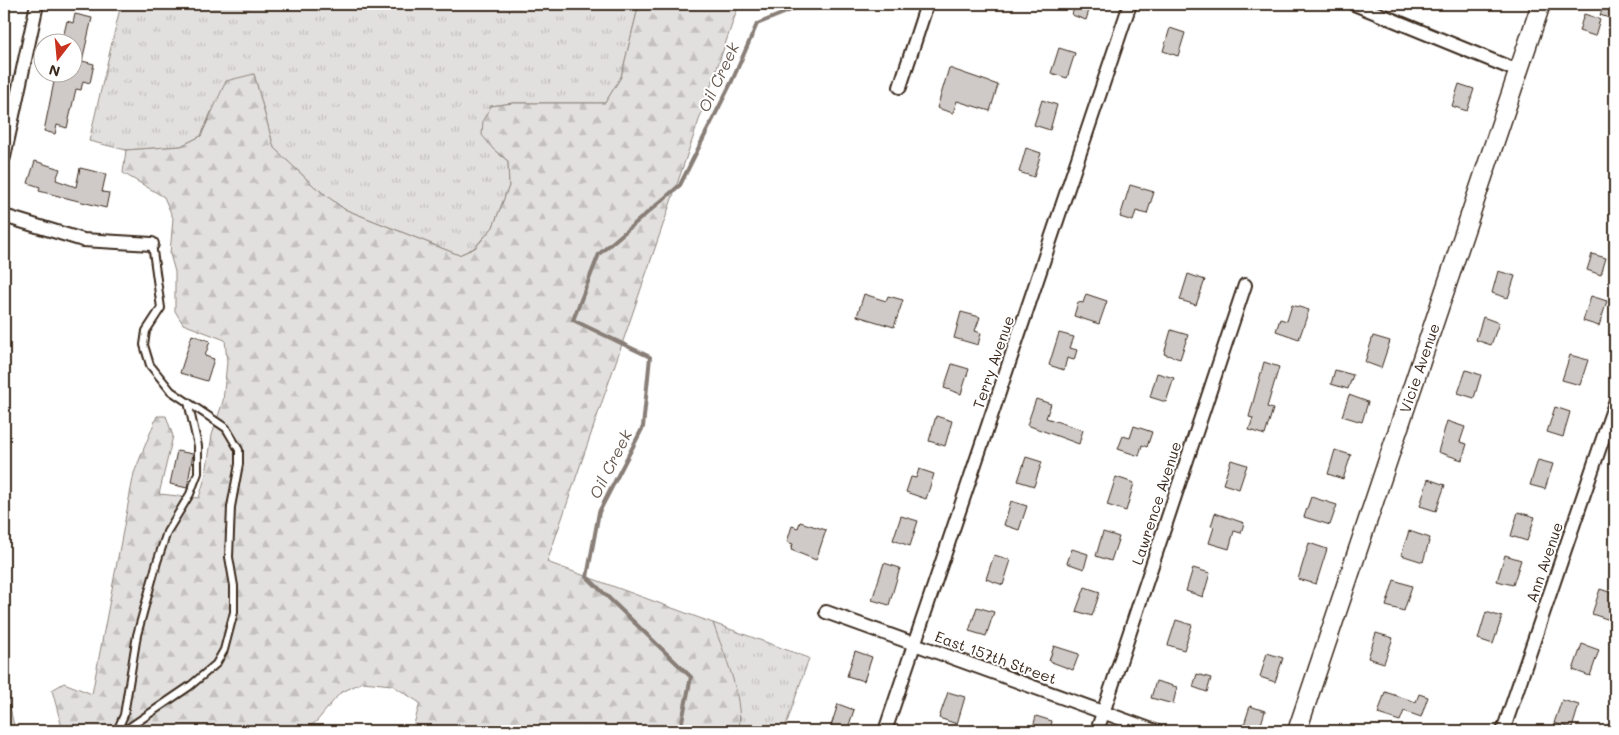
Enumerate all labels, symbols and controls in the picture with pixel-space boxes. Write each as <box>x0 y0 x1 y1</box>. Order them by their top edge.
north arrow <box>32 32 82 82</box>
water label: Oil Creek <box>693 38 743 115</box>
text: N <box>47 60 62 82</box>
street label: Terry Avenue <box>968 313 1018 411</box>
street label: Vicie Avenue <box>1394 320 1444 416</box>
water label: Oil Creek <box>584 426 636 502</box>
street label: Lawrence Avenue <box>1127 439 1185 567</box>
street label: Ann Avenue <box>1521 519 1567 605</box>
street label: East 157th Street <box>932 626 1060 688</box>

